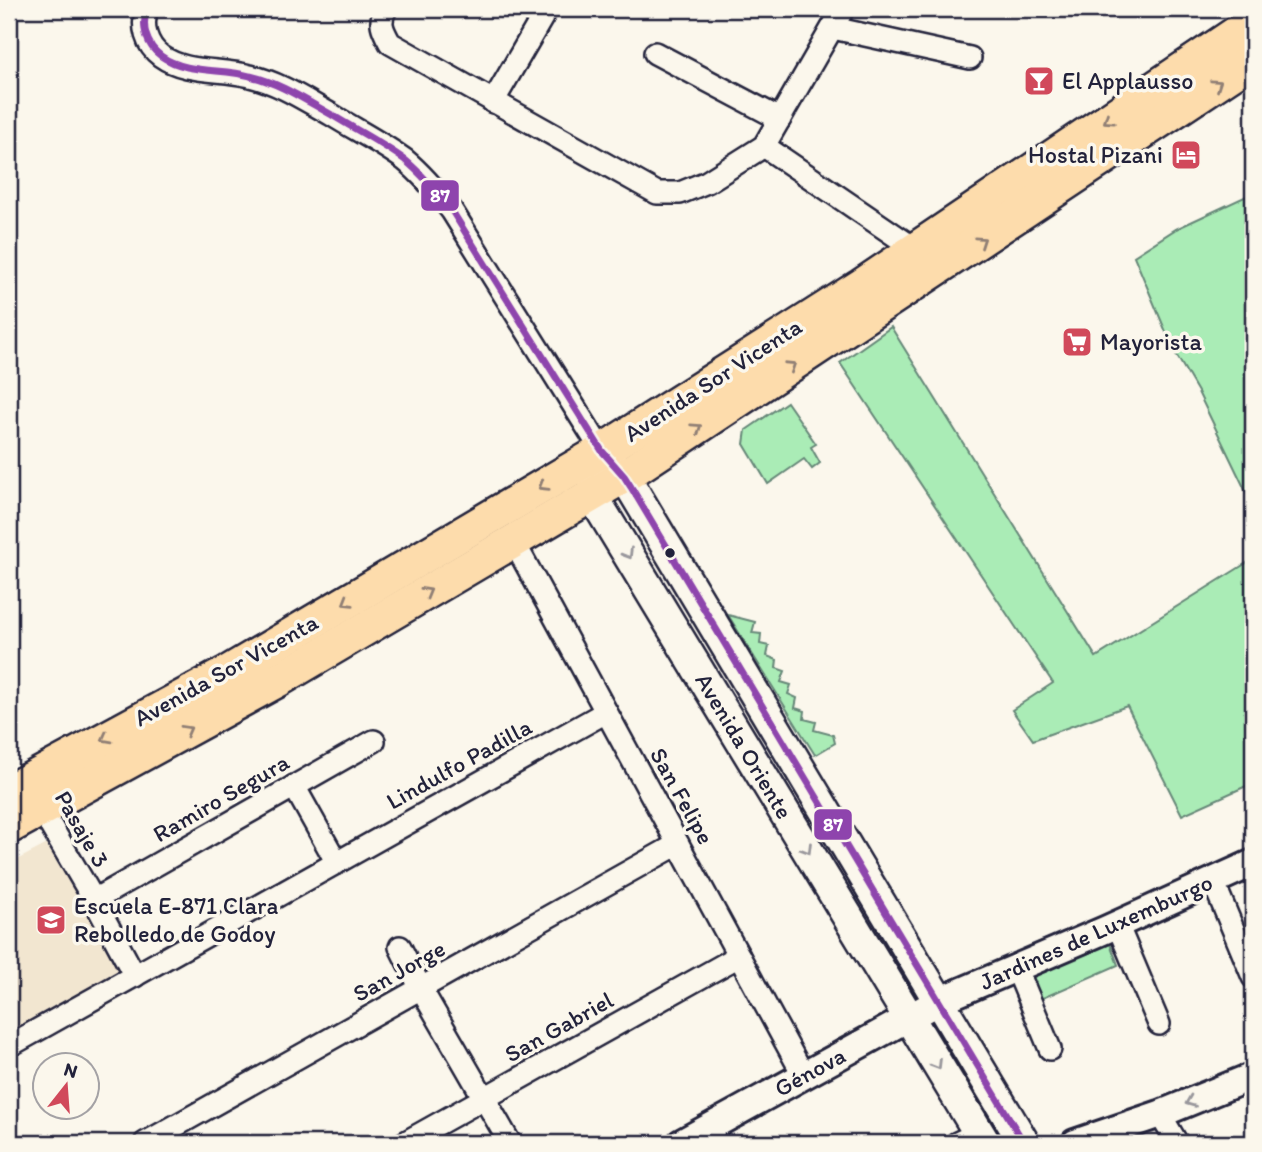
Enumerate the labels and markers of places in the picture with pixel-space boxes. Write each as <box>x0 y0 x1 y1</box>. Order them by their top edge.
bar icon: El Applausso <box>1022 64 1056 98</box>
place label: El Applausso <box>1062 66 1193 95</box>
hotel icon: Hostal Pizani <box>1169 138 1203 172</box>
place label: Hostal Pizani <box>1028 140 1163 169</box>
supermarket icon: Mayorista <box>1060 325 1094 359</box>
place label: Mayorista <box>1100 327 1203 356</box>
unlabelled marker <box>663 546 677 560</box>
place label: Escuela E-871 Clara Rebolledo de Godoy <box>74 891 278 948</box>
school or university icon: Escuela E-871 Clara Rebolledo de Godoy <box>34 903 68 937</box>

